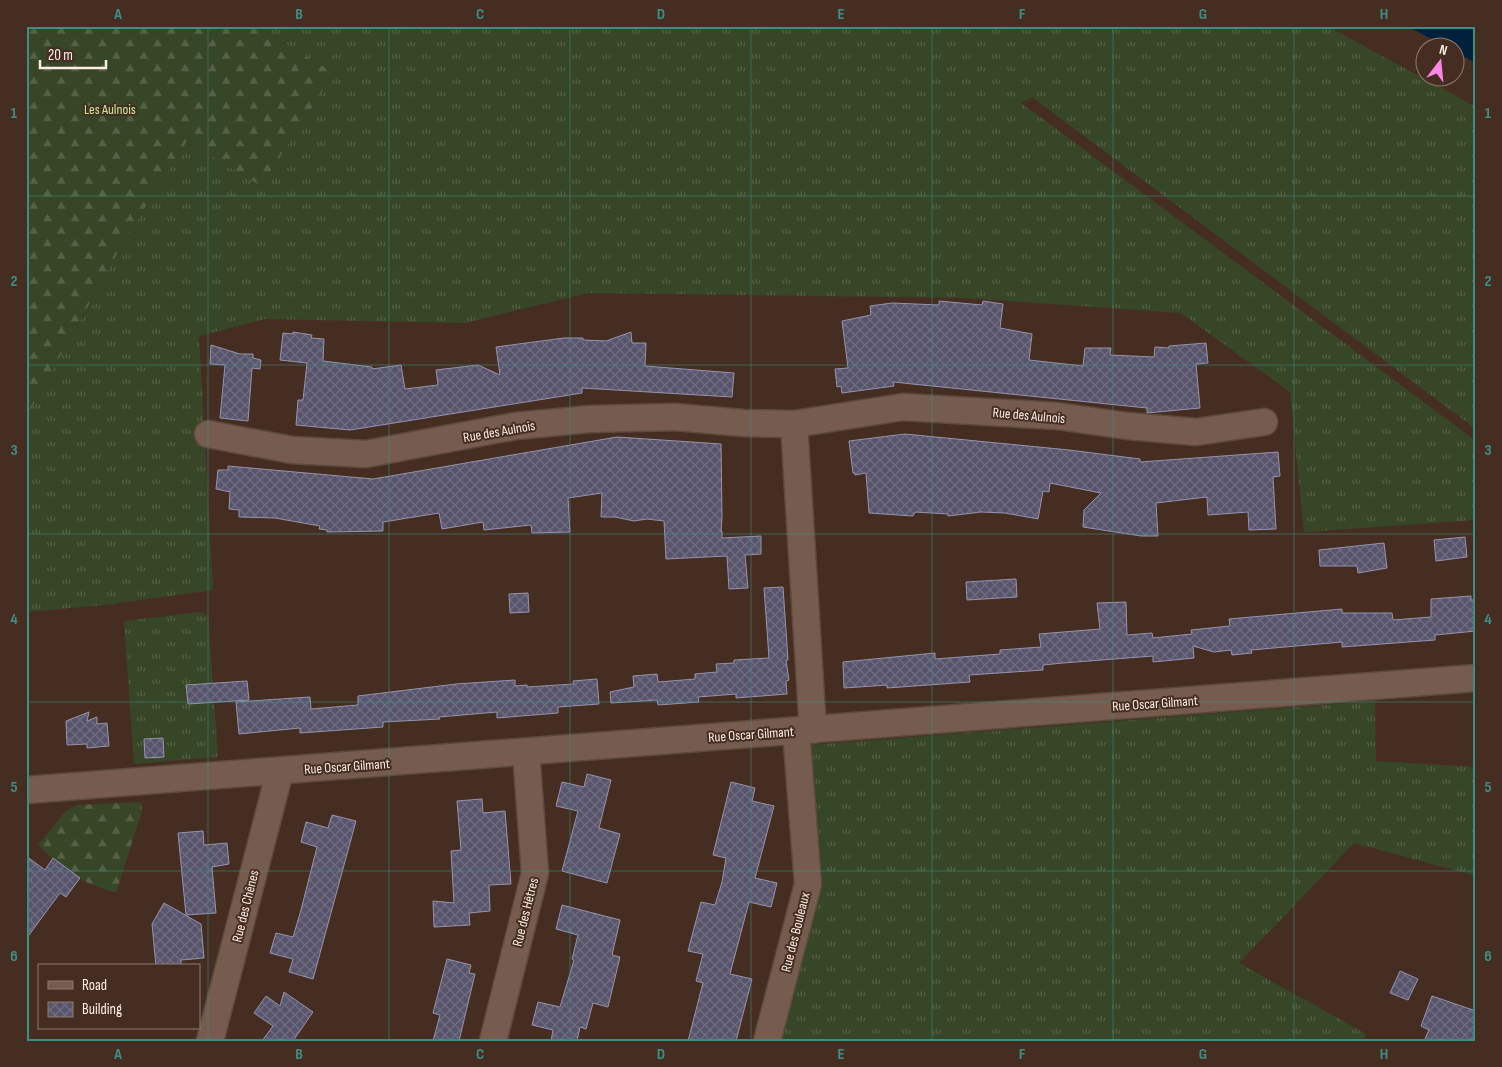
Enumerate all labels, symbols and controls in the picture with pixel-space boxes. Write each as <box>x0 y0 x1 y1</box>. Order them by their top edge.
text: A <box>113 5 122 24</box>
text: B <box>295 5 303 24</box>
text: C <box>476 5 484 24</box>
text: D <box>657 5 665 24</box>
text: E <box>838 5 845 24</box>
text: F <box>1019 5 1026 24</box>
text: G <box>1199 5 1207 24</box>
text: H <box>1380 5 1388 24</box>
scale bar <box>40 38 106 70</box>
north arrow <box>1414 38 1464 88</box>
text: N <box>1438 41 1449 59</box>
text: 20 m <box>48 46 73 65</box>
park label: Les Aulnois <box>84 101 136 118</box>
text: 1 <box>11 104 18 123</box>
text: 1 <box>1485 104 1492 123</box>
text: 2 <box>10 272 18 291</box>
text: 2 <box>1484 272 1492 291</box>
street label: Rue des Aulnois <box>992 404 1066 427</box>
street label: Rue des Aulnois <box>462 417 536 446</box>
text: 3 <box>10 441 18 460</box>
text: 3 <box>1484 441 1492 460</box>
text: 4 <box>10 610 18 629</box>
text: 4 <box>1484 610 1492 629</box>
street label: Rue Oscar Gilmant <box>1111 692 1199 715</box>
street label: Rue Oscar Gilmant <box>707 723 795 746</box>
street label: Rue Oscar Gilmant <box>303 755 391 778</box>
text: 5 <box>10 778 18 797</box>
text: 5 <box>1484 778 1492 797</box>
street label: Rue des Chênes <box>228 868 263 944</box>
street label: Rue des Hêtres <box>509 876 542 948</box>
street label: Rue des Bouleaux <box>777 890 814 974</box>
text: 6 <box>10 947 18 966</box>
text: 6 <box>1484 947 1492 966</box>
legend <box>38 964 200 1030</box>
text: Road <box>82 976 107 995</box>
text: Building <box>82 1000 122 1019</box>
text: A <box>113 1045 122 1064</box>
text: B <box>295 1045 303 1064</box>
text: C <box>476 1045 484 1064</box>
text: D <box>657 1045 665 1064</box>
text: E <box>838 1045 845 1064</box>
text: F <box>1019 1045 1026 1064</box>
text: G <box>1199 1045 1207 1064</box>
text: H <box>1380 1045 1388 1064</box>

